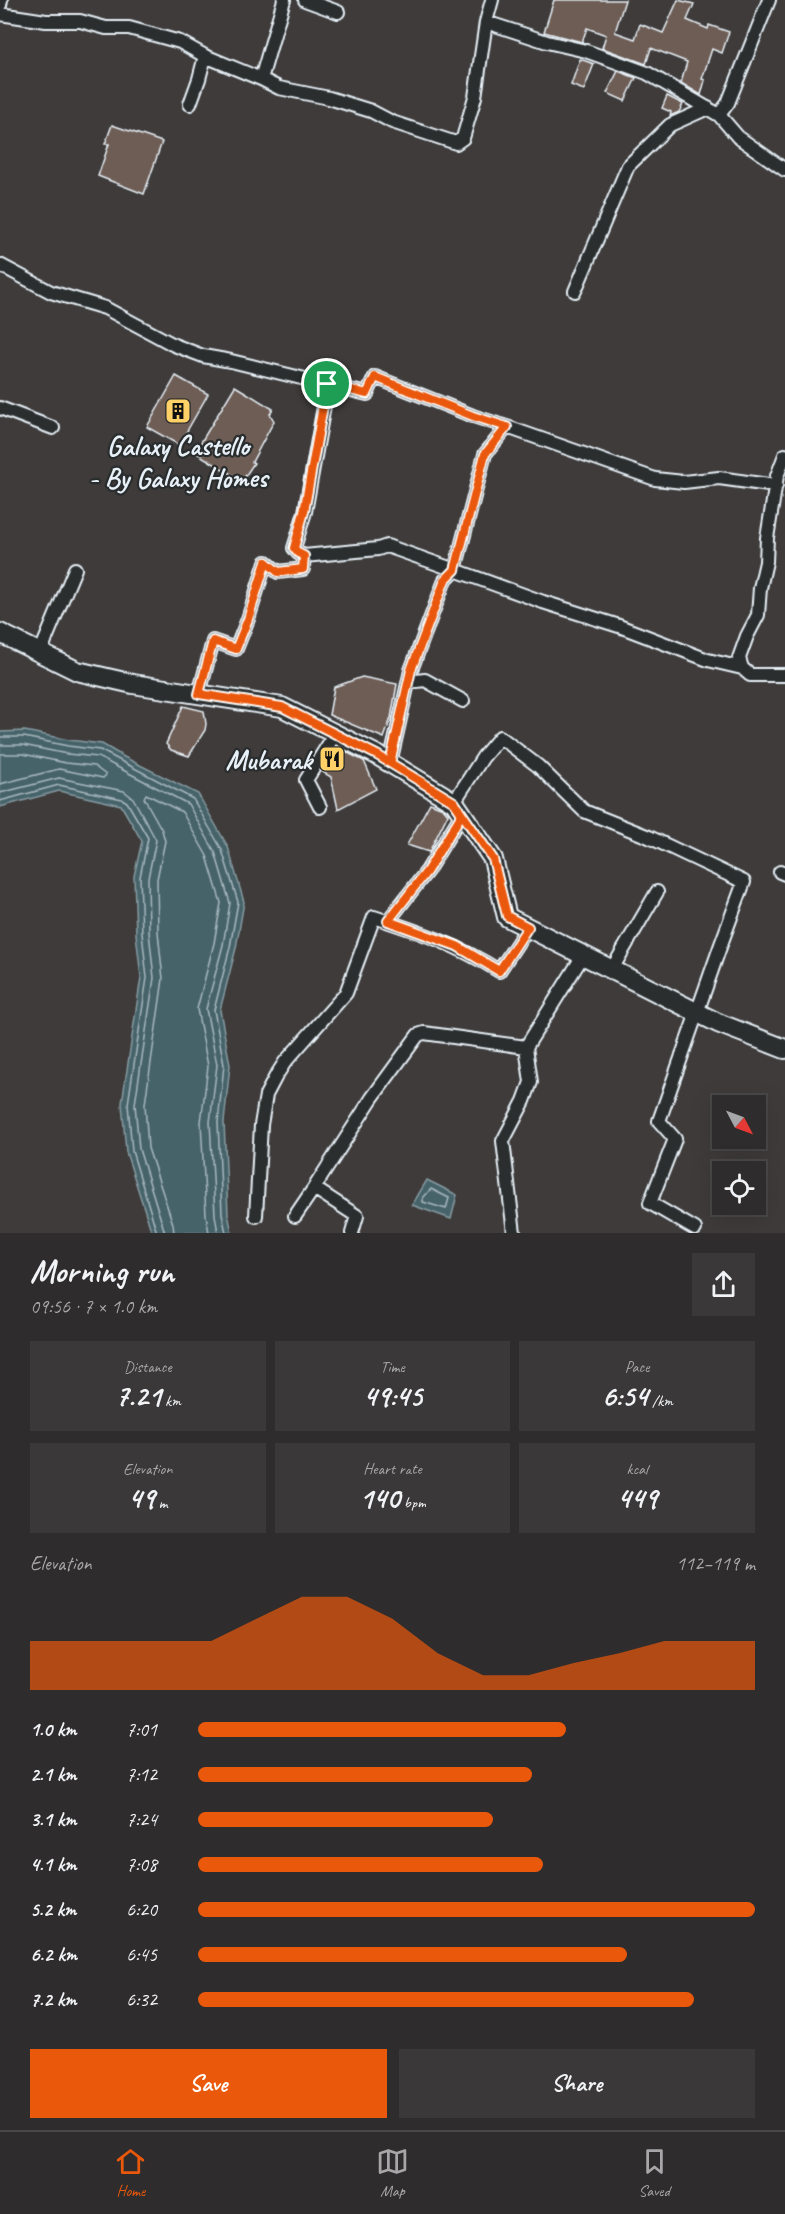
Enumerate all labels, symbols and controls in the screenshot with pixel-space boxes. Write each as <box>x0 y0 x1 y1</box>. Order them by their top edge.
pin <box>301 358 352 409</box>
icon: arrive <box>310 367 343 400</box>
building icon: Galaxy Castello - By Galaxy Homes <box>163 396 193 426</box>
place label: Galaxy Castello - By Galaxy Homes <box>89 428 270 495</box>
place label: Mubarak <box>226 742 315 777</box>
restaurant icon: Mubarak <box>317 744 347 774</box>
north arrow <box>712 1095 766 1149</box>
map controls <box>712 1095 766 1215</box>
button: locate <box>712 1161 766 1215</box>
text: Morning run <box>30 1250 174 1292</box>
button: share <box>692 1253 755 1316</box>
text: 09:56 · 7 × 1.0 km <box>30 1294 157 1319</box>
text: Distance <box>124 1357 172 1377</box>
text: Time <box>380 1357 405 1377</box>
text: Pace <box>625 1357 649 1377</box>
text: 7.21 <box>115 1377 161 1415</box>
text: 49:45 <box>363 1377 422 1415</box>
text: 6:54 <box>601 1377 648 1415</box>
text: km <box>161 1391 181 1411</box>
text: /km <box>648 1391 673 1411</box>
text: Elevation <box>123 1459 172 1479</box>
text: Heart rate <box>363 1459 422 1479</box>
text: kcal <box>627 1459 648 1479</box>
text: 49 <box>128 1479 155 1517</box>
text: 140 <box>359 1479 400 1517</box>
text: 449 <box>617 1479 657 1517</box>
text: m <box>155 1493 168 1513</box>
text: bpm <box>400 1493 426 1513</box>
text: Elevation <box>30 1551 92 1576</box>
text: 112–119 m <box>676 1551 755 1576</box>
text: 1.0 km <box>30 1717 77 1742</box>
text: 7:01 <box>126 1717 157 1742</box>
text: 2.1 km <box>30 1762 77 1787</box>
text: 7:12 <box>126 1762 157 1787</box>
text: 3.1 km <box>30 1807 77 1832</box>
text: 7:24 <box>126 1807 157 1832</box>
text: 4.1 km <box>30 1852 77 1877</box>
text: 7:08 <box>126 1852 157 1877</box>
text: 5.2 km <box>30 1897 76 1922</box>
text: 6:20 <box>126 1897 157 1922</box>
text: 6.2 km <box>30 1942 77 1967</box>
text: 6:45 <box>126 1942 157 1967</box>
text: 7.2 km <box>30 1987 76 2012</box>
text: 6:32 <box>126 1987 157 2012</box>
button: Save <box>30 2049 387 2118</box>
button: Share <box>399 2049 755 2118</box>
tab: Home <box>114 2145 147 2201</box>
tab: Map <box>376 2145 409 2201</box>
tab: Saved <box>638 2145 671 2201</box>

